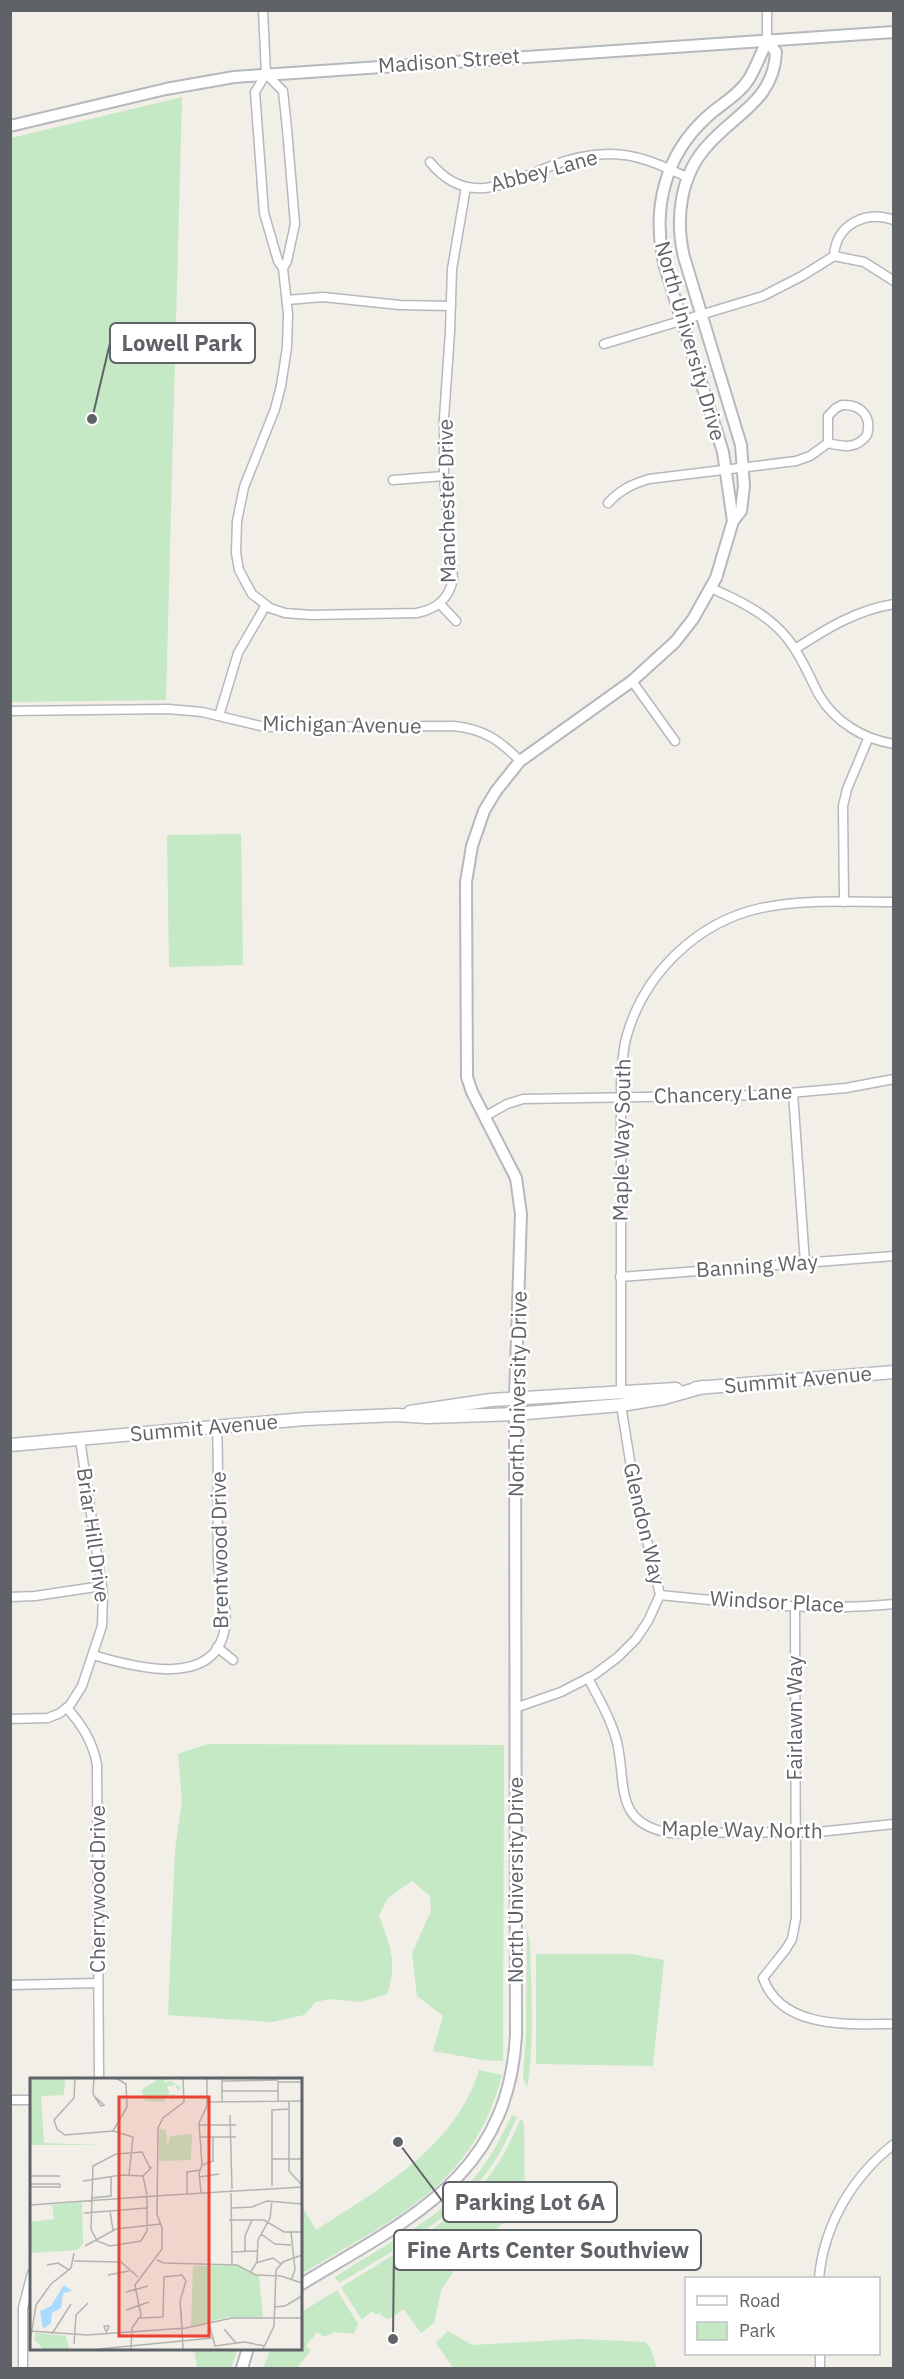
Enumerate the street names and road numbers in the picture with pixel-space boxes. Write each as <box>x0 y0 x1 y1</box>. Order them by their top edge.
street label: Madison Street <box>377 41 521 79</box>
street label: Abbey Lane <box>487 142 600 198</box>
street label: North University Drive <box>649 238 733 444</box>
street label: Manchester Drive <box>431 419 461 584</box>
street label: Michigan Avenue <box>262 709 422 739</box>
street label: Maple Way South <box>606 1058 636 1222</box>
street label: Chancery Lane <box>653 1077 793 1109</box>
street label: Banning Way <box>695 1247 819 1283</box>
street label: North University Drive <box>501 1291 533 1497</box>
street label: Summit Avenue <box>723 1359 873 1399</box>
street label: Summit Avenue <box>129 1407 279 1447</box>
street label: Glendon Way <box>617 1460 673 1588</box>
street label: Briar Hill Drive <box>71 1466 117 1604</box>
street label: Brentwood Drive <box>204 1471 234 1629</box>
street label: Windsor Place <box>709 1584 845 1618</box>
street label: Fairlawn Way <box>780 1655 808 1781</box>
street label: North University Drive <box>501 1777 529 1983</box>
street label: Cherrywood Drive <box>83 1805 111 1973</box>
street label: Maple Way North <box>661 1814 823 1844</box>

